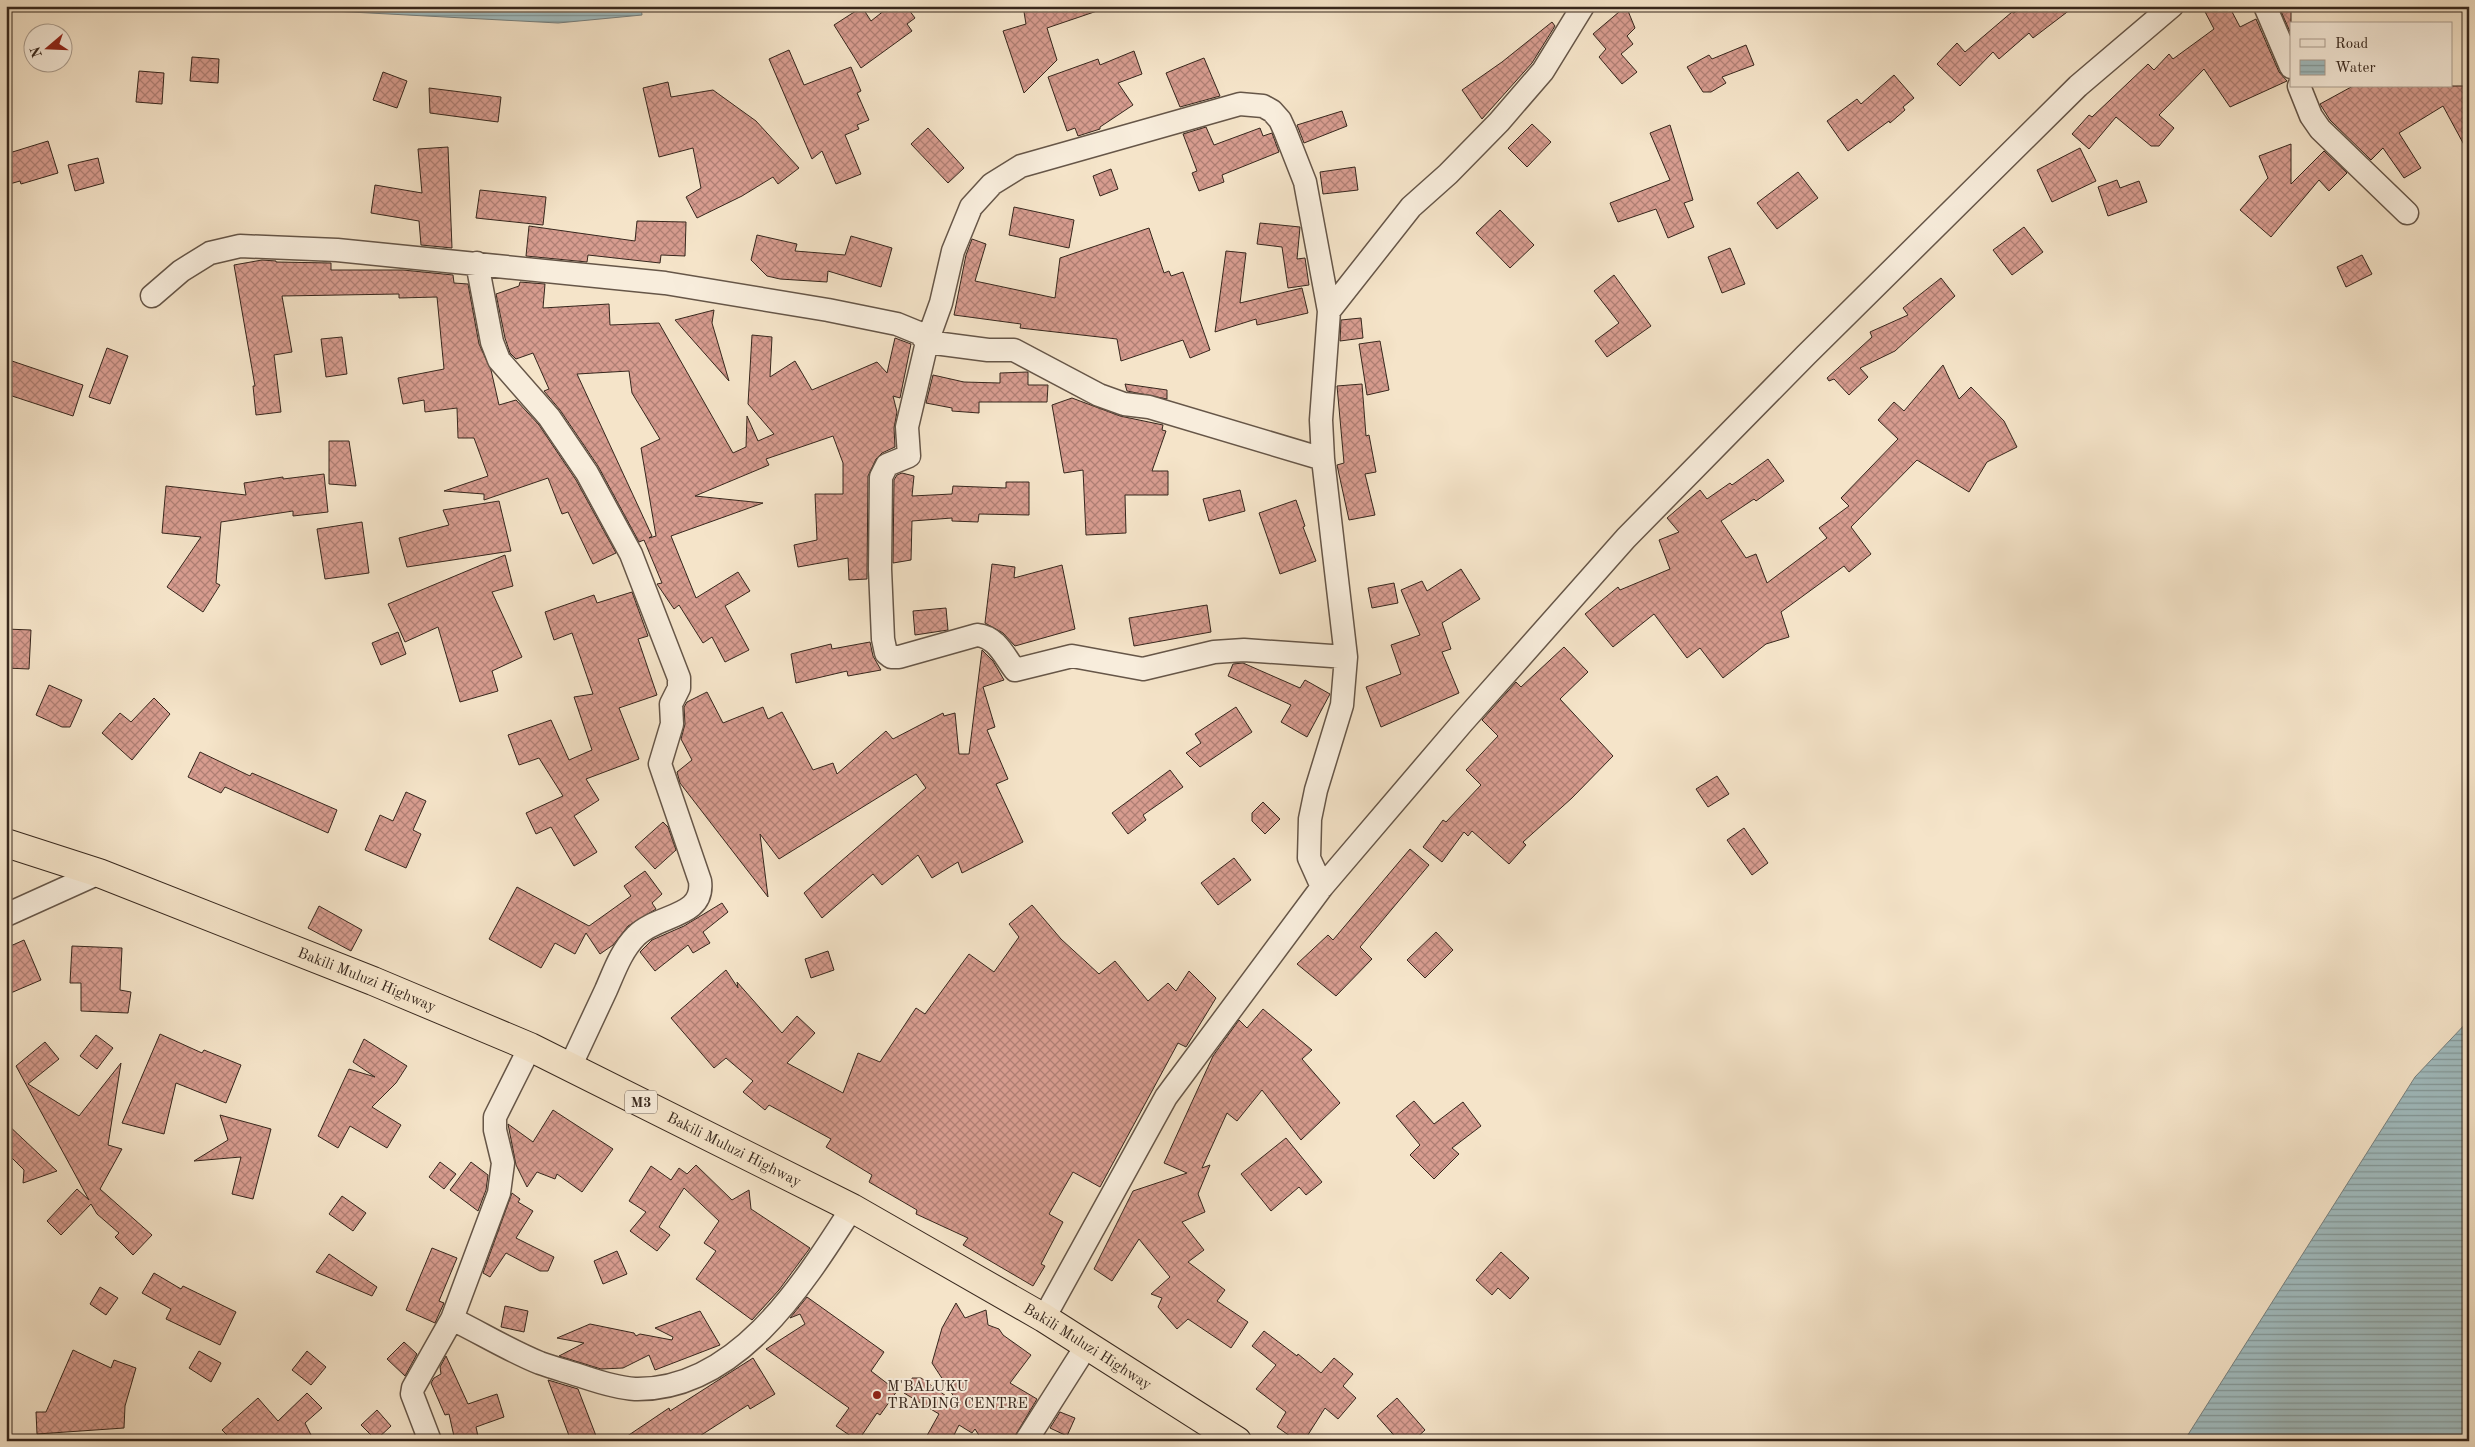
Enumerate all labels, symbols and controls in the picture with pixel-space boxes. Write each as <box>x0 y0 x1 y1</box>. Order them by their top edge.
north arrow <box>22 22 72 72</box>
legend <box>2290 22 2452 88</box>
text: Road <box>2335 37 2369 52</box>
text: N <box>28 44 45 59</box>
text: Water <box>2335 61 2376 76</box>
street label: Bakili Muluzi Highway <box>295 946 438 1016</box>
road number: M3 <box>625 1090 657 1114</box>
street label: Bakili Muluzi Highway <box>664 1111 803 1190</box>
street label: Bakili Muluzi Highway <box>1021 1302 1154 1393</box>
place label: M'BALUKU TRADING CENTRE <box>887 1380 1028 1412</box>
marker: M'BALUKU TRADING CENTRE <box>871 1389 883 1401</box>

